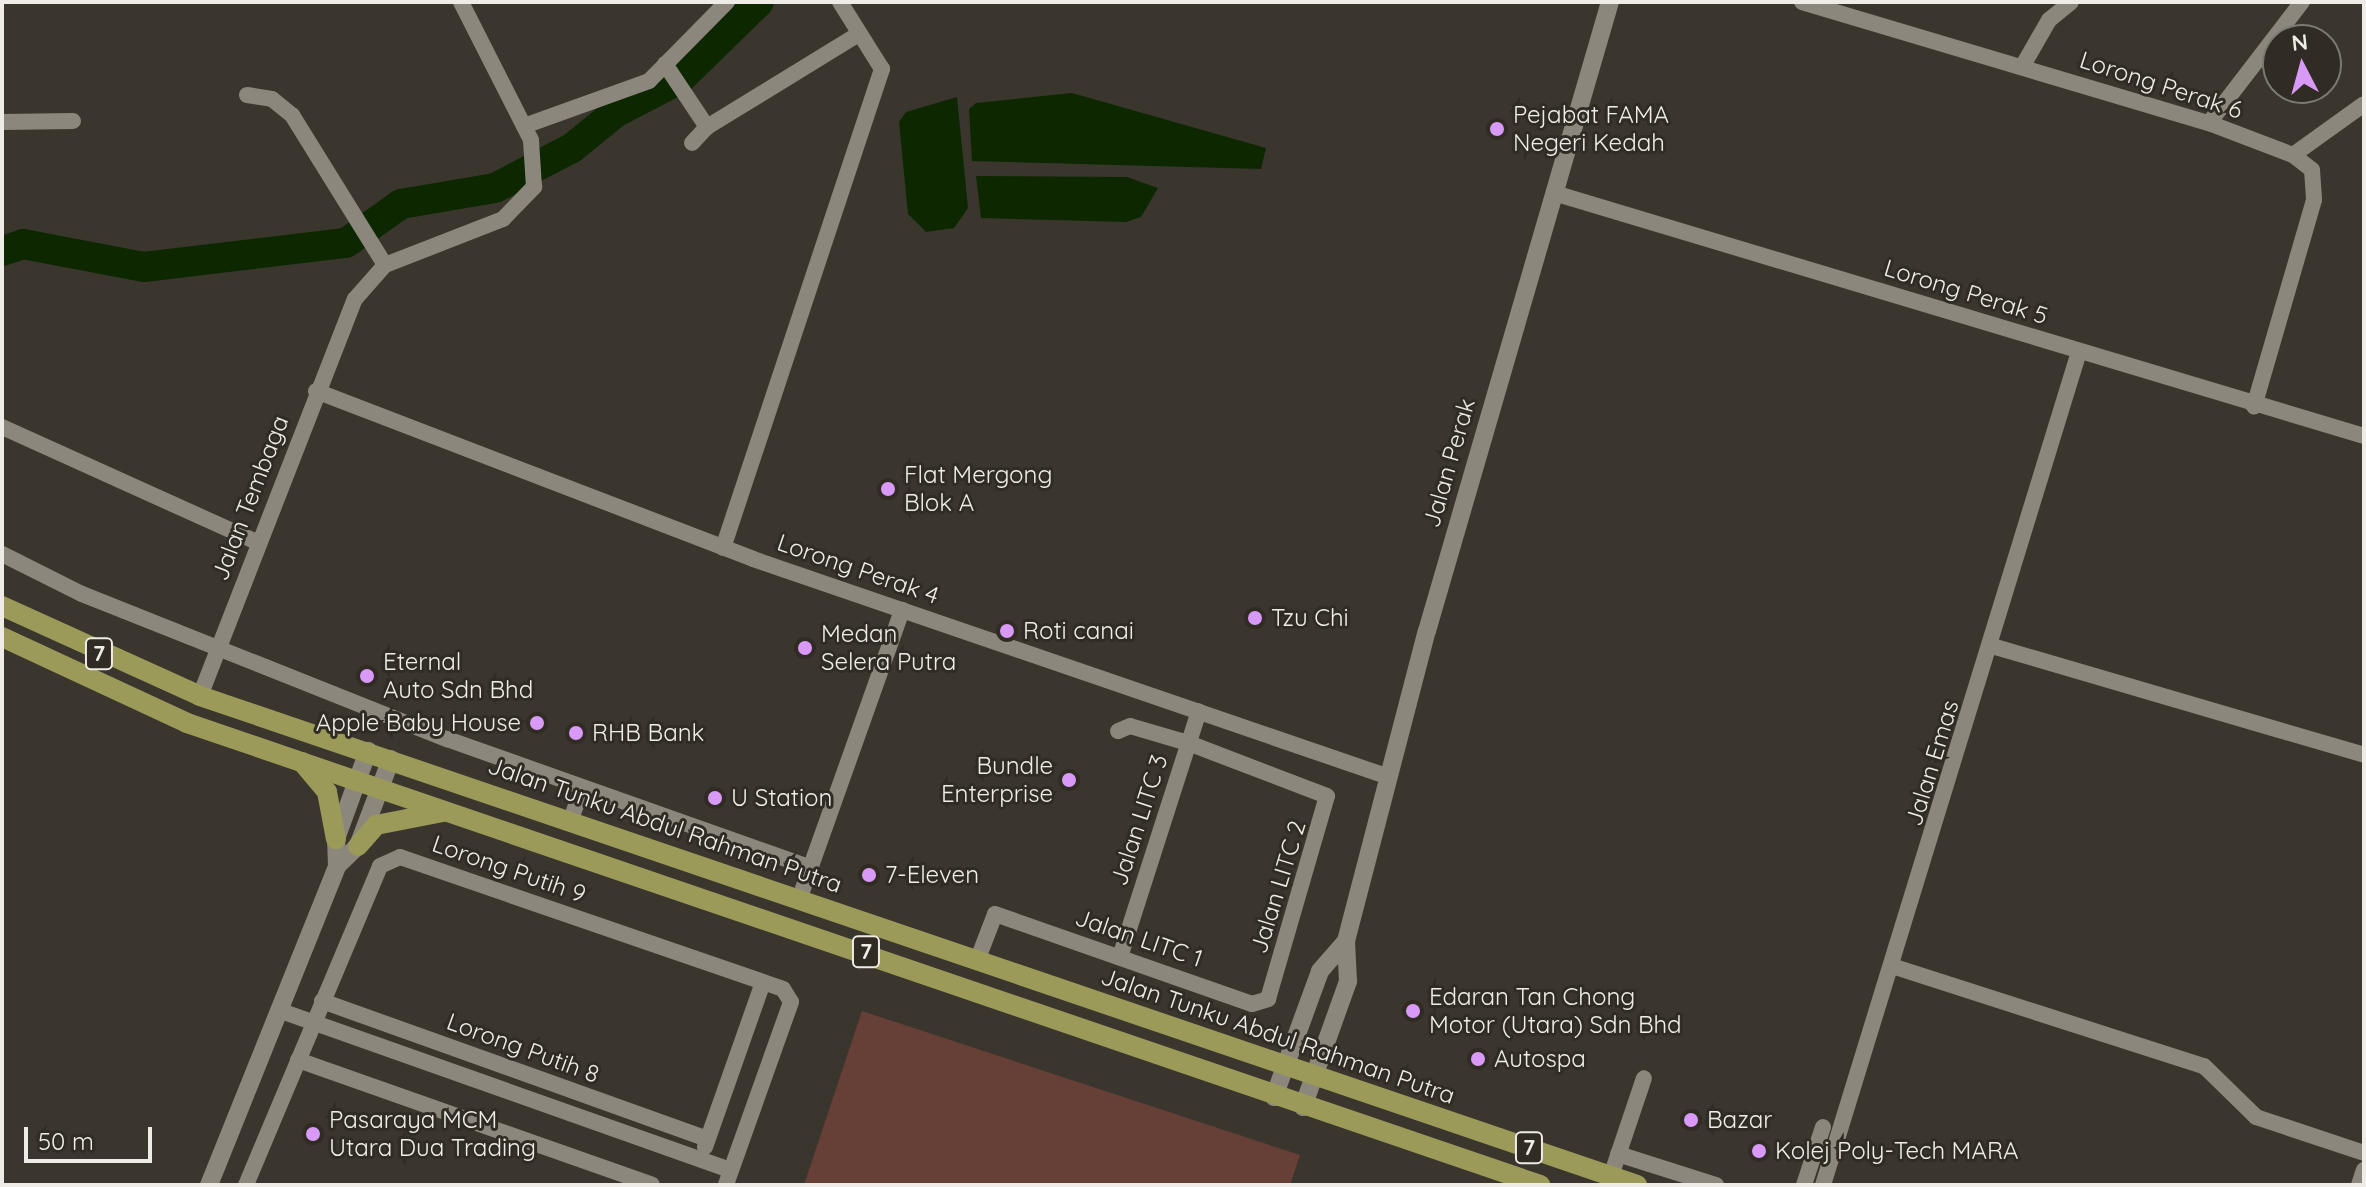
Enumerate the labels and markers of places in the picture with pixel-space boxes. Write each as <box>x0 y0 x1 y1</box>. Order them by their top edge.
place label: Pejabat FAMA Negeri Kedah <box>1513 101 1669 157</box>
marker: Pejabat FAMA Negeri Kedah <box>1488 120 1506 138</box>
place label: Flat Mergong Blok A <box>904 461 1052 517</box>
marker: Flat Mergong Blok A <box>879 480 897 498</box>
place label: Tzu Chi <box>1271 604 1349 632</box>
marker: Tzu Chi <box>1246 609 1264 627</box>
place label: Roti canai <box>1023 617 1134 645</box>
place label: Medan Selera Putra <box>821 620 956 676</box>
marker: Roti canai <box>998 622 1016 640</box>
marker: Medan Selera Putra <box>796 639 814 657</box>
place label: Eternal Auto Sdn Bhd <box>383 648 533 704</box>
marker: Eternal Auto Sdn Bhd <box>358 667 376 685</box>
place label: Apple Baby House <box>316 709 521 737</box>
marker: Apple Baby House <box>528 714 546 732</box>
place label: RHB Bank <box>592 719 704 747</box>
marker: RHB Bank <box>567 724 585 742</box>
place label: Bundle Enterprise <box>941 752 1053 808</box>
marker: Bundle Enterprise <box>1060 771 1078 789</box>
place label: U Station <box>731 784 832 812</box>
marker: U Station <box>706 789 724 807</box>
place label: 7-Eleven <box>885 861 979 889</box>
marker: 7-Eleven <box>860 866 878 884</box>
place label: Edaran Tan Chong Motor (Utara) Sdn Bhd <box>1429 983 1682 1039</box>
marker: Edaran Tan Chong Motor (Utara) Sdn Bhd <box>1404 1002 1422 1020</box>
place label: Autospa <box>1494 1045 1586 1073</box>
marker: Autospa <box>1469 1050 1487 1068</box>
place label: Pasaraya MCM Utara Dua Trading <box>329 1106 536 1162</box>
place label: Bazar <box>1707 1106 1772 1134</box>
marker: Bazar <box>1682 1111 1700 1129</box>
marker: Pasaraya MCM Utara Dua Trading <box>304 1125 322 1143</box>
place label: Kolej Poly-Tech MARA <box>1775 1137 2019 1165</box>
marker: Kolej Poly-Tech MARA <box>1750 1142 1768 1160</box>

